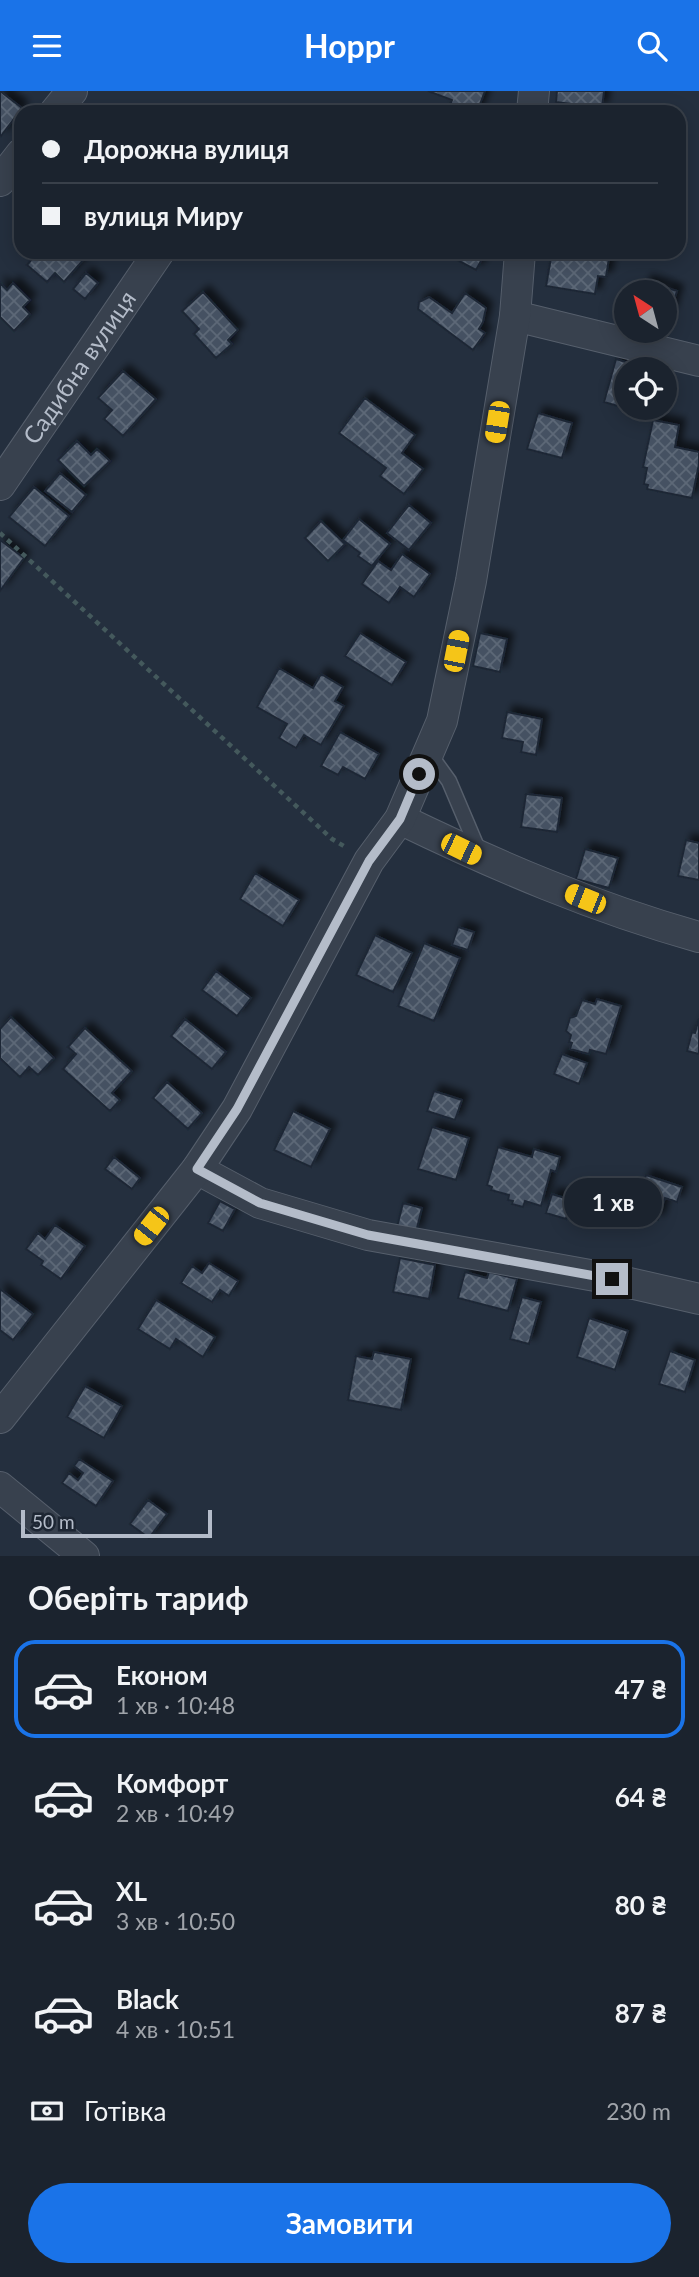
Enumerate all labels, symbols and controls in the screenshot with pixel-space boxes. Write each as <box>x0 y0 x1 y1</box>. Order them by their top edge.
text: Hoppr <box>304 26 395 65</box>
icon: menu <box>28 27 66 65</box>
icon: search <box>633 27 671 65</box>
text: Дорожна вулиця <box>84 133 289 165</box>
text: вулиця Миру <box>84 200 243 232</box>
north arrow <box>614 280 677 343</box>
map controls <box>614 280 677 420</box>
street label: Садибна вулиця <box>16 285 141 449</box>
button: locate <box>614 357 677 420</box>
car <box>484 400 511 444</box>
car <box>442 628 471 674</box>
route start <box>403 758 435 790</box>
car <box>438 830 485 868</box>
car <box>562 881 609 917</box>
callout: 1 хв <box>563 1177 661 1227</box>
text: 1 хв <box>592 1188 634 1216</box>
car <box>130 1203 173 1249</box>
route end <box>596 1263 628 1295</box>
scale bar <box>21 1507 212 1539</box>
text: 50 m <box>32 1510 75 1533</box>
text: Оберіть тариф <box>28 1578 249 1617</box>
icon: car <box>32 1658 95 1721</box>
text: Економ <box>116 1659 208 1691</box>
text: 47 ₴ <box>615 1673 667 1705</box>
text: 1 хв · 10:48 <box>116 1691 235 1719</box>
icon: car <box>32 1766 95 1829</box>
text: Комфорт <box>116 1767 228 1799</box>
text: 64 ₴ <box>615 1781 667 1813</box>
text: 2 хв · 10:49 <box>116 1799 235 1827</box>
icon: car <box>32 1874 95 1937</box>
text: XL <box>116 1875 147 1907</box>
text: 80 ₴ <box>615 1889 667 1921</box>
text: 3 хв · 10:50 <box>116 1907 235 1935</box>
icon: car <box>32 1982 95 2045</box>
text: Black <box>116 1983 179 2015</box>
text: 87 ₴ <box>615 1997 667 2029</box>
text: 4 хв · 10:51 <box>116 2015 235 2043</box>
icon: cash <box>28 2092 66 2130</box>
text: Готівка <box>84 2095 166 2127</box>
text: 230 m <box>606 2097 671 2125</box>
button: Замовити <box>28 2183 671 2263</box>

